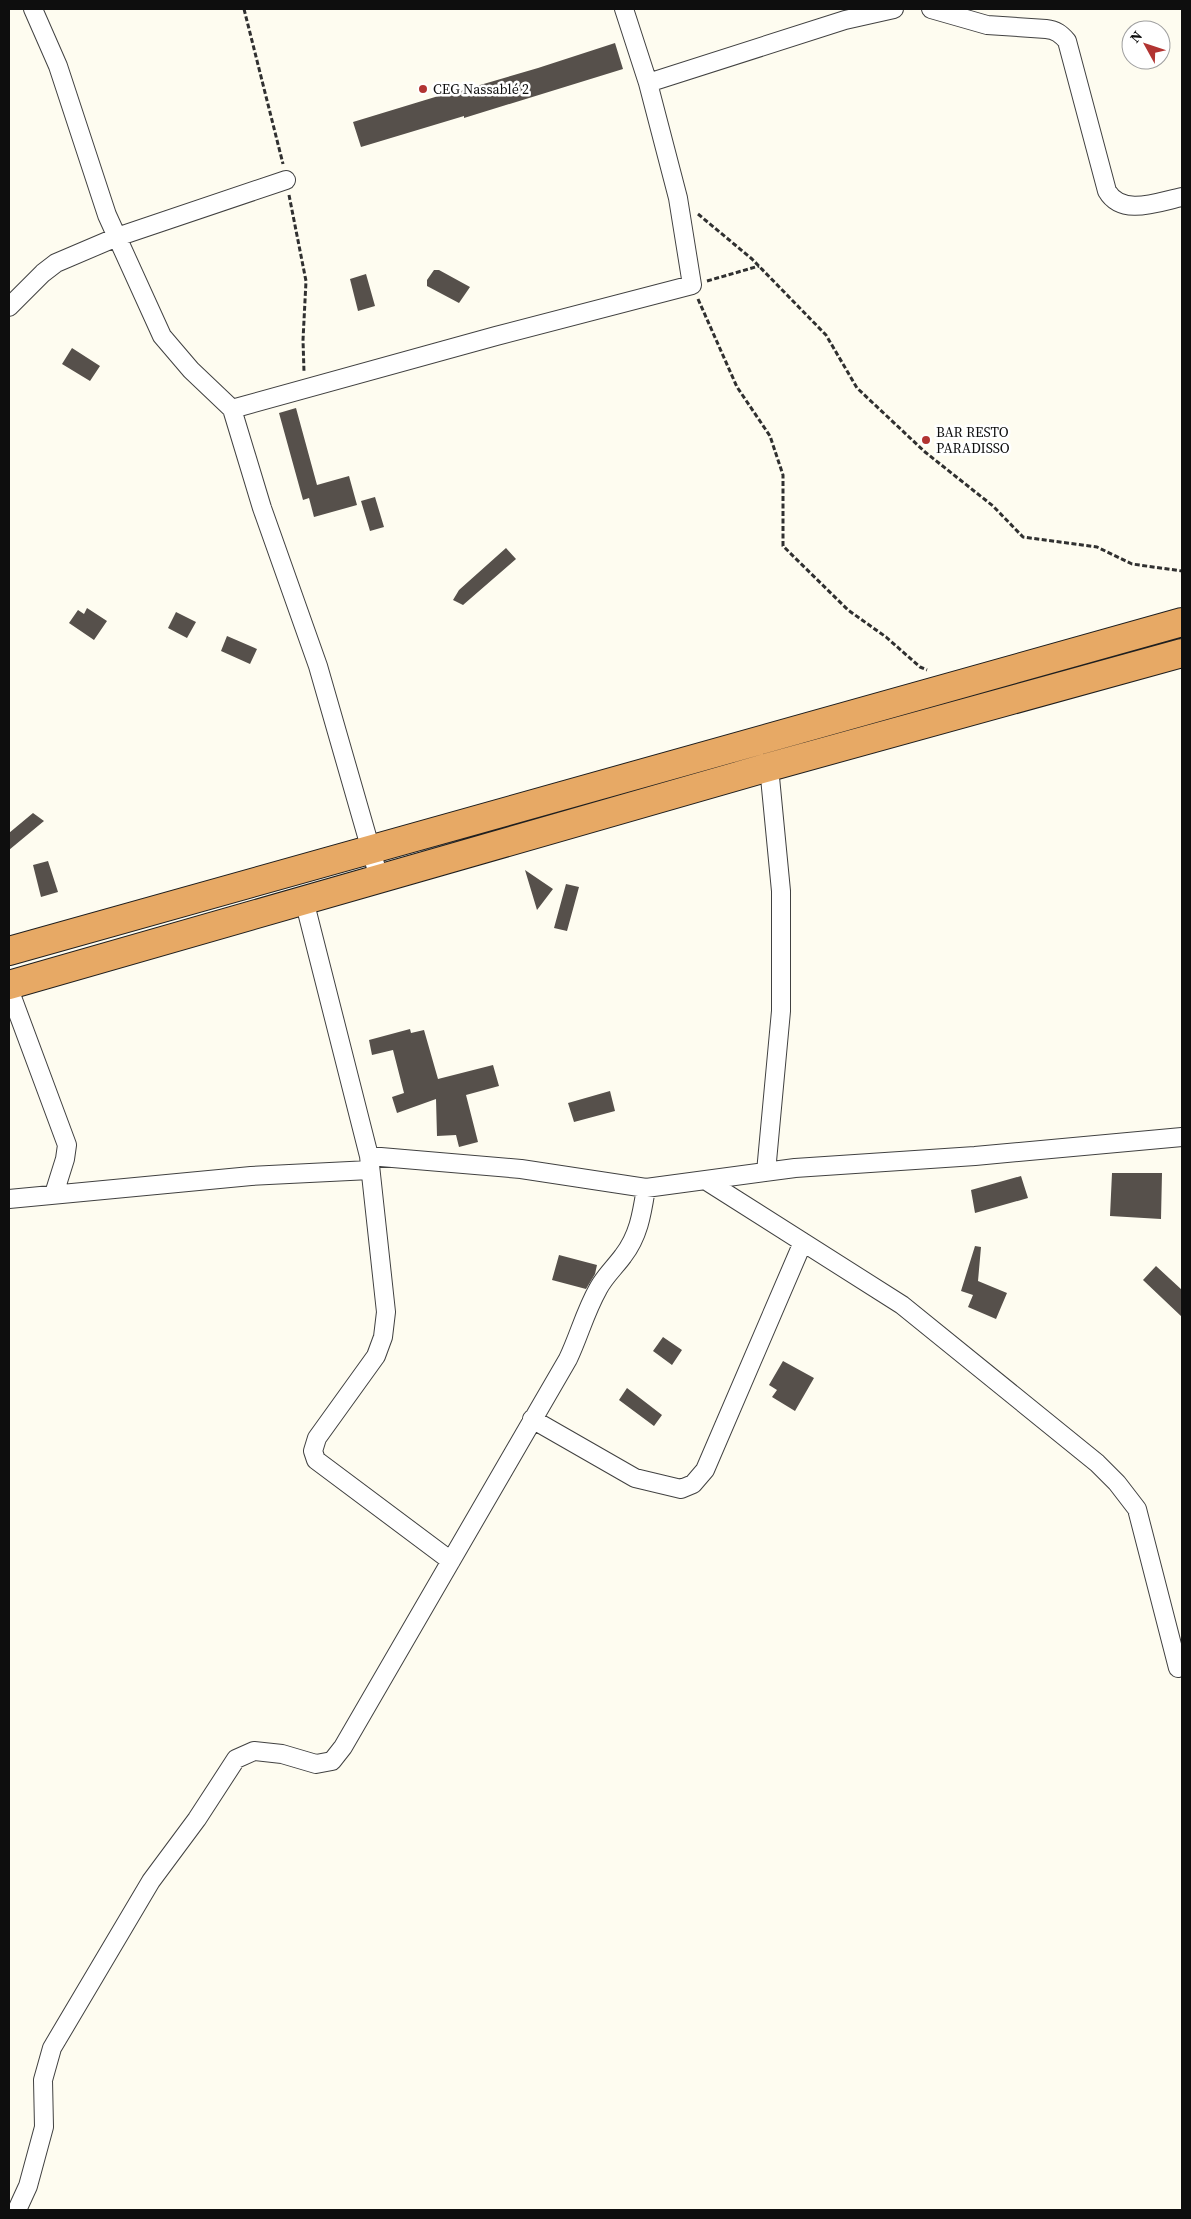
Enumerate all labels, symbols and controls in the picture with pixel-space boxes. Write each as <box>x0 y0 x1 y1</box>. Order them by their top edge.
north arrow <box>1121 20 1171 70</box>
text: N <box>1125 26 1147 47</box>
place label: CEG Nassablé 2 <box>433 79 529 99</box>
marker: CEG Nassablé 2 <box>417 83 429 95</box>
place label: BAR RESTO PARADISSO <box>936 422 1010 458</box>
marker: BAR RESTO PARADISSO <box>920 434 932 446</box>

